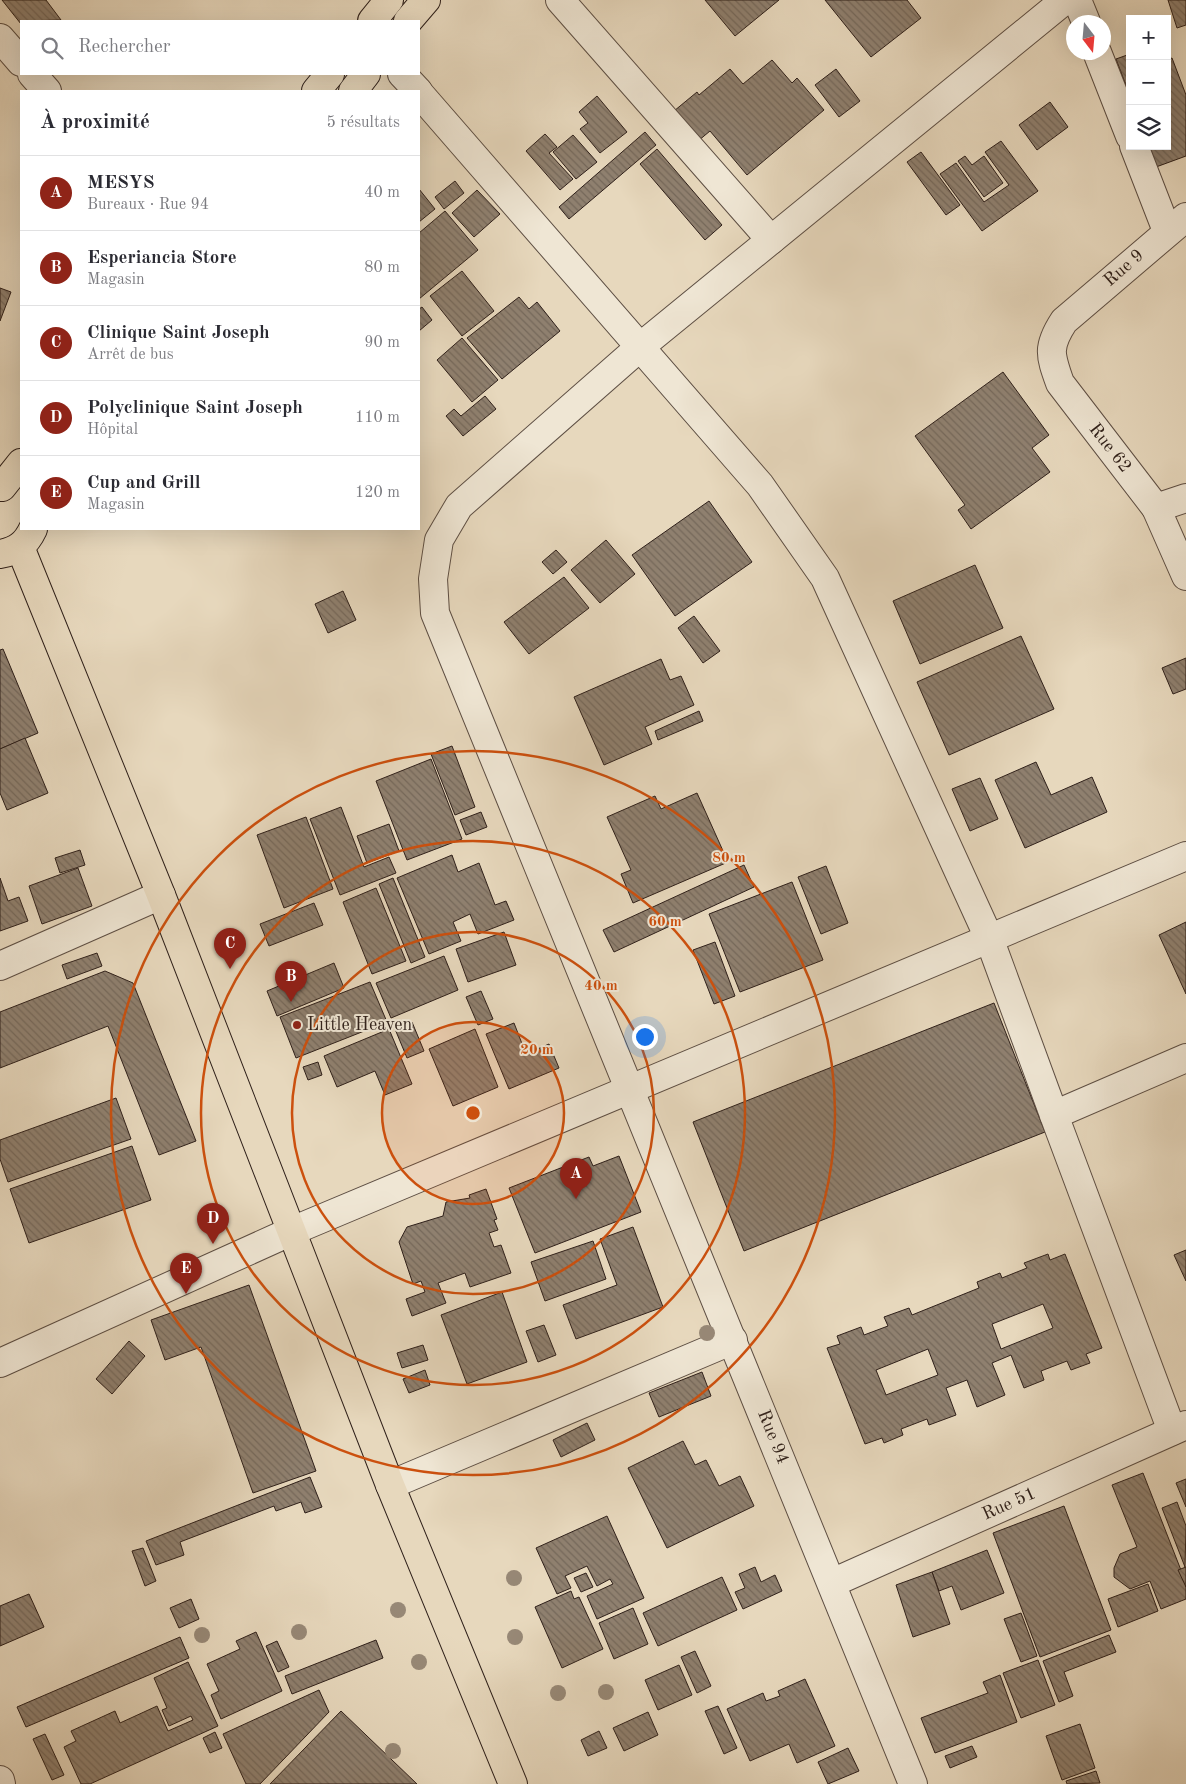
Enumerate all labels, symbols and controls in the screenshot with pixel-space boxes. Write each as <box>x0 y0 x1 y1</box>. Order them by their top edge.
north arrow <box>1066 15 1111 60</box>
map controls <box>1126 15 1171 150</box>
button: + <box>1126 15 1171 60</box>
search box <box>20 20 420 75</box>
icon: search <box>38 34 66 62</box>
text: Rechercher <box>78 38 171 57</box>
button: − <box>1126 60 1171 105</box>
button: layers <box>1126 105 1171 150</box>
text: À proximité <box>40 112 150 133</box>
text: 5 résultats <box>326 115 400 131</box>
text: MESYS <box>87 174 155 193</box>
text: A <box>50 185 62 201</box>
text: 40 m <box>364 185 400 201</box>
text: Bureaux · Rue 94 <box>87 197 209 213</box>
street label: Rue 9 <box>1101 246 1147 290</box>
text: Esperiancia Store <box>87 249 237 268</box>
text: B <box>50 260 62 276</box>
text: 80 m <box>364 260 400 276</box>
text: Magasin <box>87 272 145 288</box>
text: Clinique Saint Joseph <box>87 324 270 343</box>
text: C <box>51 335 61 351</box>
text: 90 m <box>364 335 400 351</box>
text: Arrêt de bus <box>87 347 174 363</box>
text: Polyclinique Saint Joseph <box>87 399 303 418</box>
text: D <box>50 410 62 426</box>
text: 110 m <box>355 410 400 426</box>
street label: Rue 62 <box>1085 420 1135 476</box>
text: Hôpital <box>87 422 138 438</box>
text: Cup and Grill <box>87 474 201 493</box>
text: E <box>50 485 62 501</box>
text: 120 m <box>355 485 400 501</box>
text: Magasin <box>87 497 145 513</box>
text: 80 m <box>712 851 746 866</box>
text: 60 m <box>648 915 682 930</box>
pin: C <box>214 928 246 969</box>
pin: B <box>275 961 307 1002</box>
text: 40 m <box>584 979 618 994</box>
place label: Little Heaven <box>307 1016 412 1034</box>
marker: Little Heaven <box>291 1019 303 1031</box>
your location <box>632 1024 658 1050</box>
text: 20 m <box>520 1043 554 1058</box>
centre of rings <box>464 1104 482 1122</box>
pin: A <box>560 1158 592 1199</box>
pin: D <box>197 1203 229 1244</box>
pin: E <box>170 1253 202 1294</box>
street label: Rue 94 <box>754 1407 792 1467</box>
street label: Rue 51 <box>979 1484 1039 1524</box>

